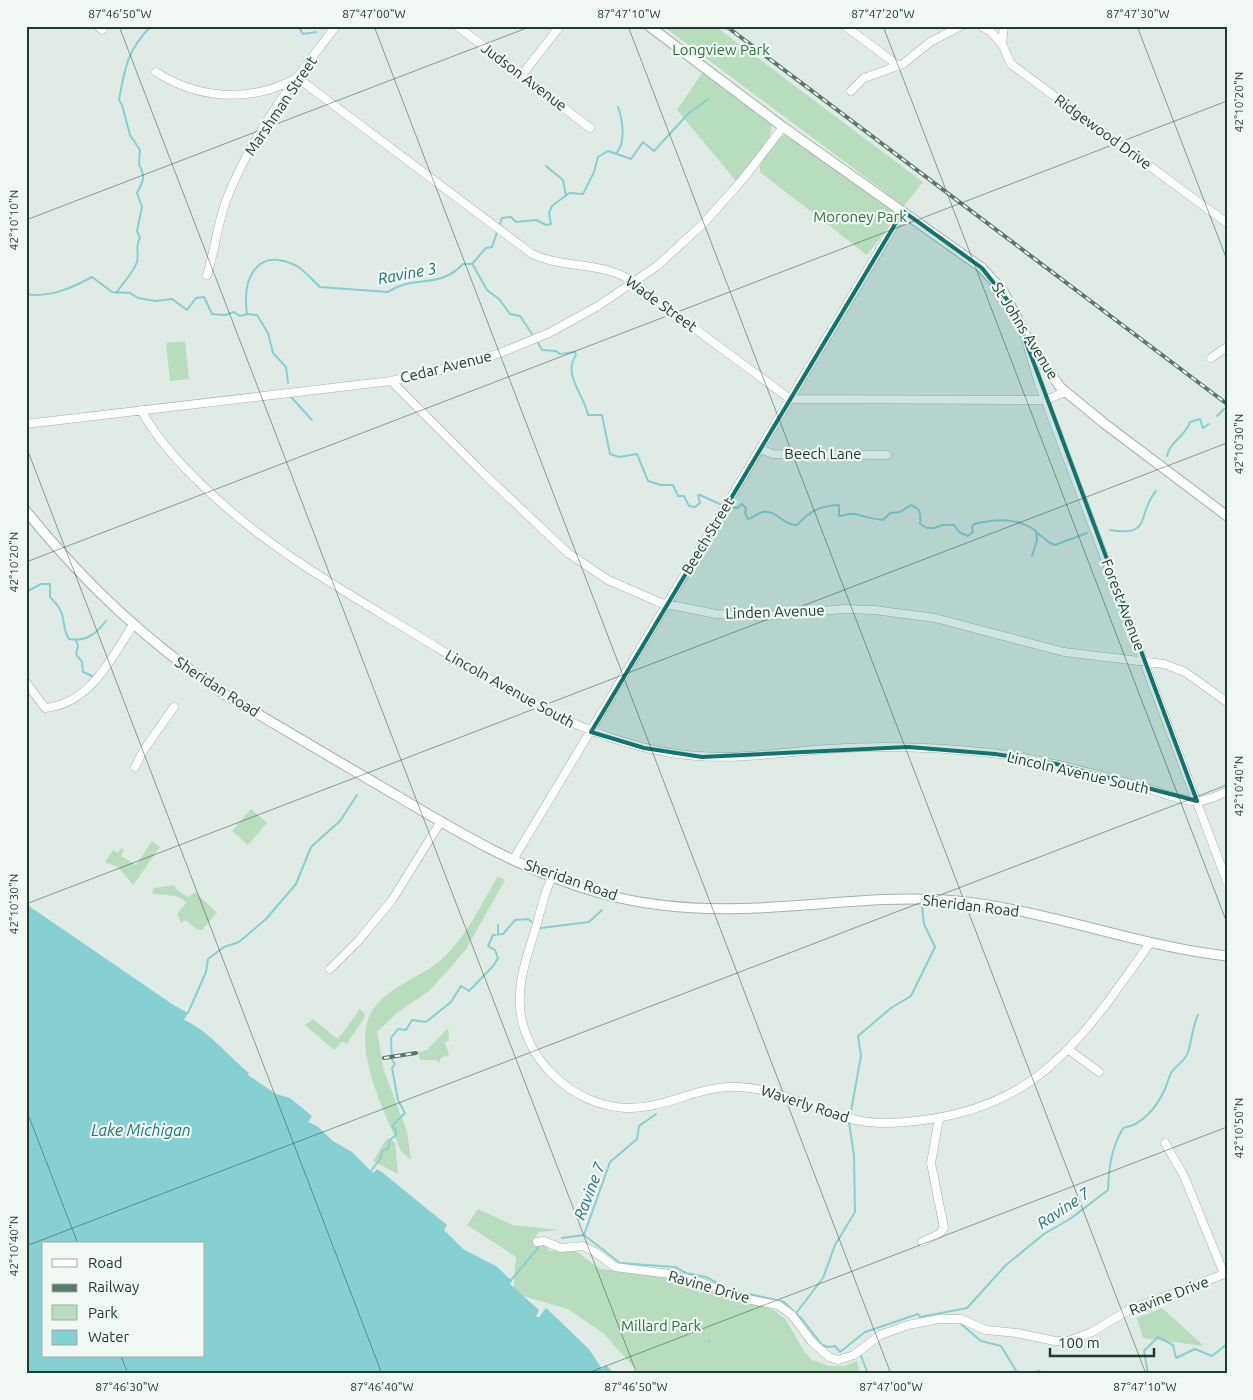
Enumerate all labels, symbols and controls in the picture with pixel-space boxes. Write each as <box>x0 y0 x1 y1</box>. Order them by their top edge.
text: 87°46'50"W <box>88 7 152 20</box>
text: 87°47'00"W <box>342 7 406 20</box>
text: 87°47'10"W <box>597 7 661 20</box>
text: 87°47'20"W <box>851 7 915 20</box>
text: 87°47'30"W <box>1106 7 1170 20</box>
street label: Judson Avenue <box>478 39 570 114</box>
park label: Longview Park <box>672 41 770 58</box>
street label: Marshman Street <box>241 53 320 159</box>
text: 42°10'20"N <box>1232 72 1245 132</box>
street label: Ridgewood Drive <box>1052 91 1155 172</box>
text: 42°10'10"N <box>7 190 20 250</box>
park label: Moroney Park <box>813 208 907 225</box>
water label: Ravine 3 <box>376 258 438 288</box>
street label: Wade Street <box>622 272 700 335</box>
street label: St Johns Avenue <box>989 279 1062 382</box>
street label: Cedar Avenue <box>398 347 493 386</box>
text: 42°10'30"N <box>1232 414 1245 474</box>
street label: Beech Lane <box>784 445 862 462</box>
street label: Beech Street <box>678 494 737 577</box>
text: 42°10'20"N <box>7 532 20 592</box>
street label: Forest Avenue <box>1098 557 1149 653</box>
street label: Linden Avenue <box>725 601 825 622</box>
street label: Lincoln Avenue South <box>443 646 578 731</box>
street label: Sheridan Road <box>172 653 263 720</box>
street label: Lincoln Avenue South <box>1005 748 1151 797</box>
text: 42°10'40"N <box>1232 756 1245 816</box>
street label: Sheridan Road <box>522 856 620 903</box>
text: 42°10'30"N <box>7 874 20 934</box>
street label: Sheridan Road <box>922 891 1020 920</box>
street label: Waverly Road <box>759 1081 851 1126</box>
text: 42°10'50"N <box>1232 1098 1245 1158</box>
water label: Lake Michigan <box>91 1121 191 1139</box>
water label: Ravine 7 <box>570 1159 608 1222</box>
water label: Ravine 7 <box>1033 1183 1094 1232</box>
text: 42°10'40"N <box>7 1216 20 1276</box>
legend <box>42 1242 205 1358</box>
text: Road <box>88 1254 123 1271</box>
street label: Ravine Drive <box>667 1267 752 1306</box>
street label: Ravine Drive <box>1127 1273 1211 1318</box>
text: Railway <box>88 1278 139 1295</box>
text: Park <box>88 1304 118 1321</box>
park label: Millard Park <box>621 1317 701 1334</box>
scale bar <box>1050 1325 1154 1357</box>
text: Water <box>88 1328 129 1345</box>
text: 100 m <box>1058 1334 1100 1351</box>
text: 87°46'30"W <box>95 1380 159 1393</box>
text: 87°46'40"W <box>350 1380 414 1393</box>
text: 87°46'50"W <box>604 1380 668 1393</box>
text: 87°47'00"W <box>859 1380 923 1393</box>
text: 87°47'10"W <box>1113 1380 1177 1393</box>

